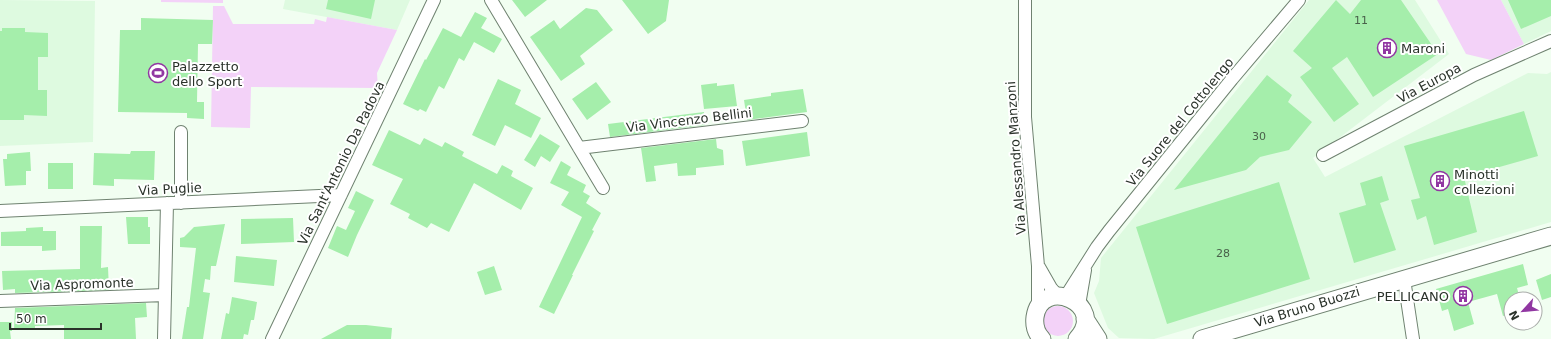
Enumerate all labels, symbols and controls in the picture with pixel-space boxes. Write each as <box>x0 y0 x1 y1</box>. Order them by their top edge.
house number: 11 <box>1354 14 1368 27</box>
building icon: Maroni <box>1376 37 1398 59</box>
place label: Maroni <box>1401 41 1445 56</box>
street label: Via Suore del Cottolengo <box>1123 55 1237 189</box>
place label: Palazzetto dello Sport <box>172 59 242 89</box>
street label: Via Europa <box>1395 60 1463 106</box>
sports icon: Palazzetto dello Sport <box>147 62 169 84</box>
street label: Via Sant'Antonio Da Padova <box>295 78 387 248</box>
street label: Via Alessandro Manzoni <box>1003 81 1029 235</box>
street label: Via Vincenzo Bellini <box>625 105 753 135</box>
house number: 30 <box>1252 130 1266 143</box>
place label: Minotti collezioni <box>1454 167 1515 197</box>
building icon: Minotti collezioni <box>1429 170 1451 192</box>
street label: Via Puglie <box>138 180 202 198</box>
house number: 28 <box>1216 247 1230 260</box>
street label: Via Aspromonte <box>30 275 134 293</box>
street label: Via Bruno Buozzi <box>1252 284 1362 330</box>
building icon: PELLICANO <box>1452 285 1474 307</box>
place label: PELLICANO <box>1377 289 1449 304</box>
north arrow <box>1503 291 1543 331</box>
scale bar <box>10 305 101 331</box>
text: N <box>1507 308 1522 322</box>
text: 50 m <box>16 312 47 326</box>

